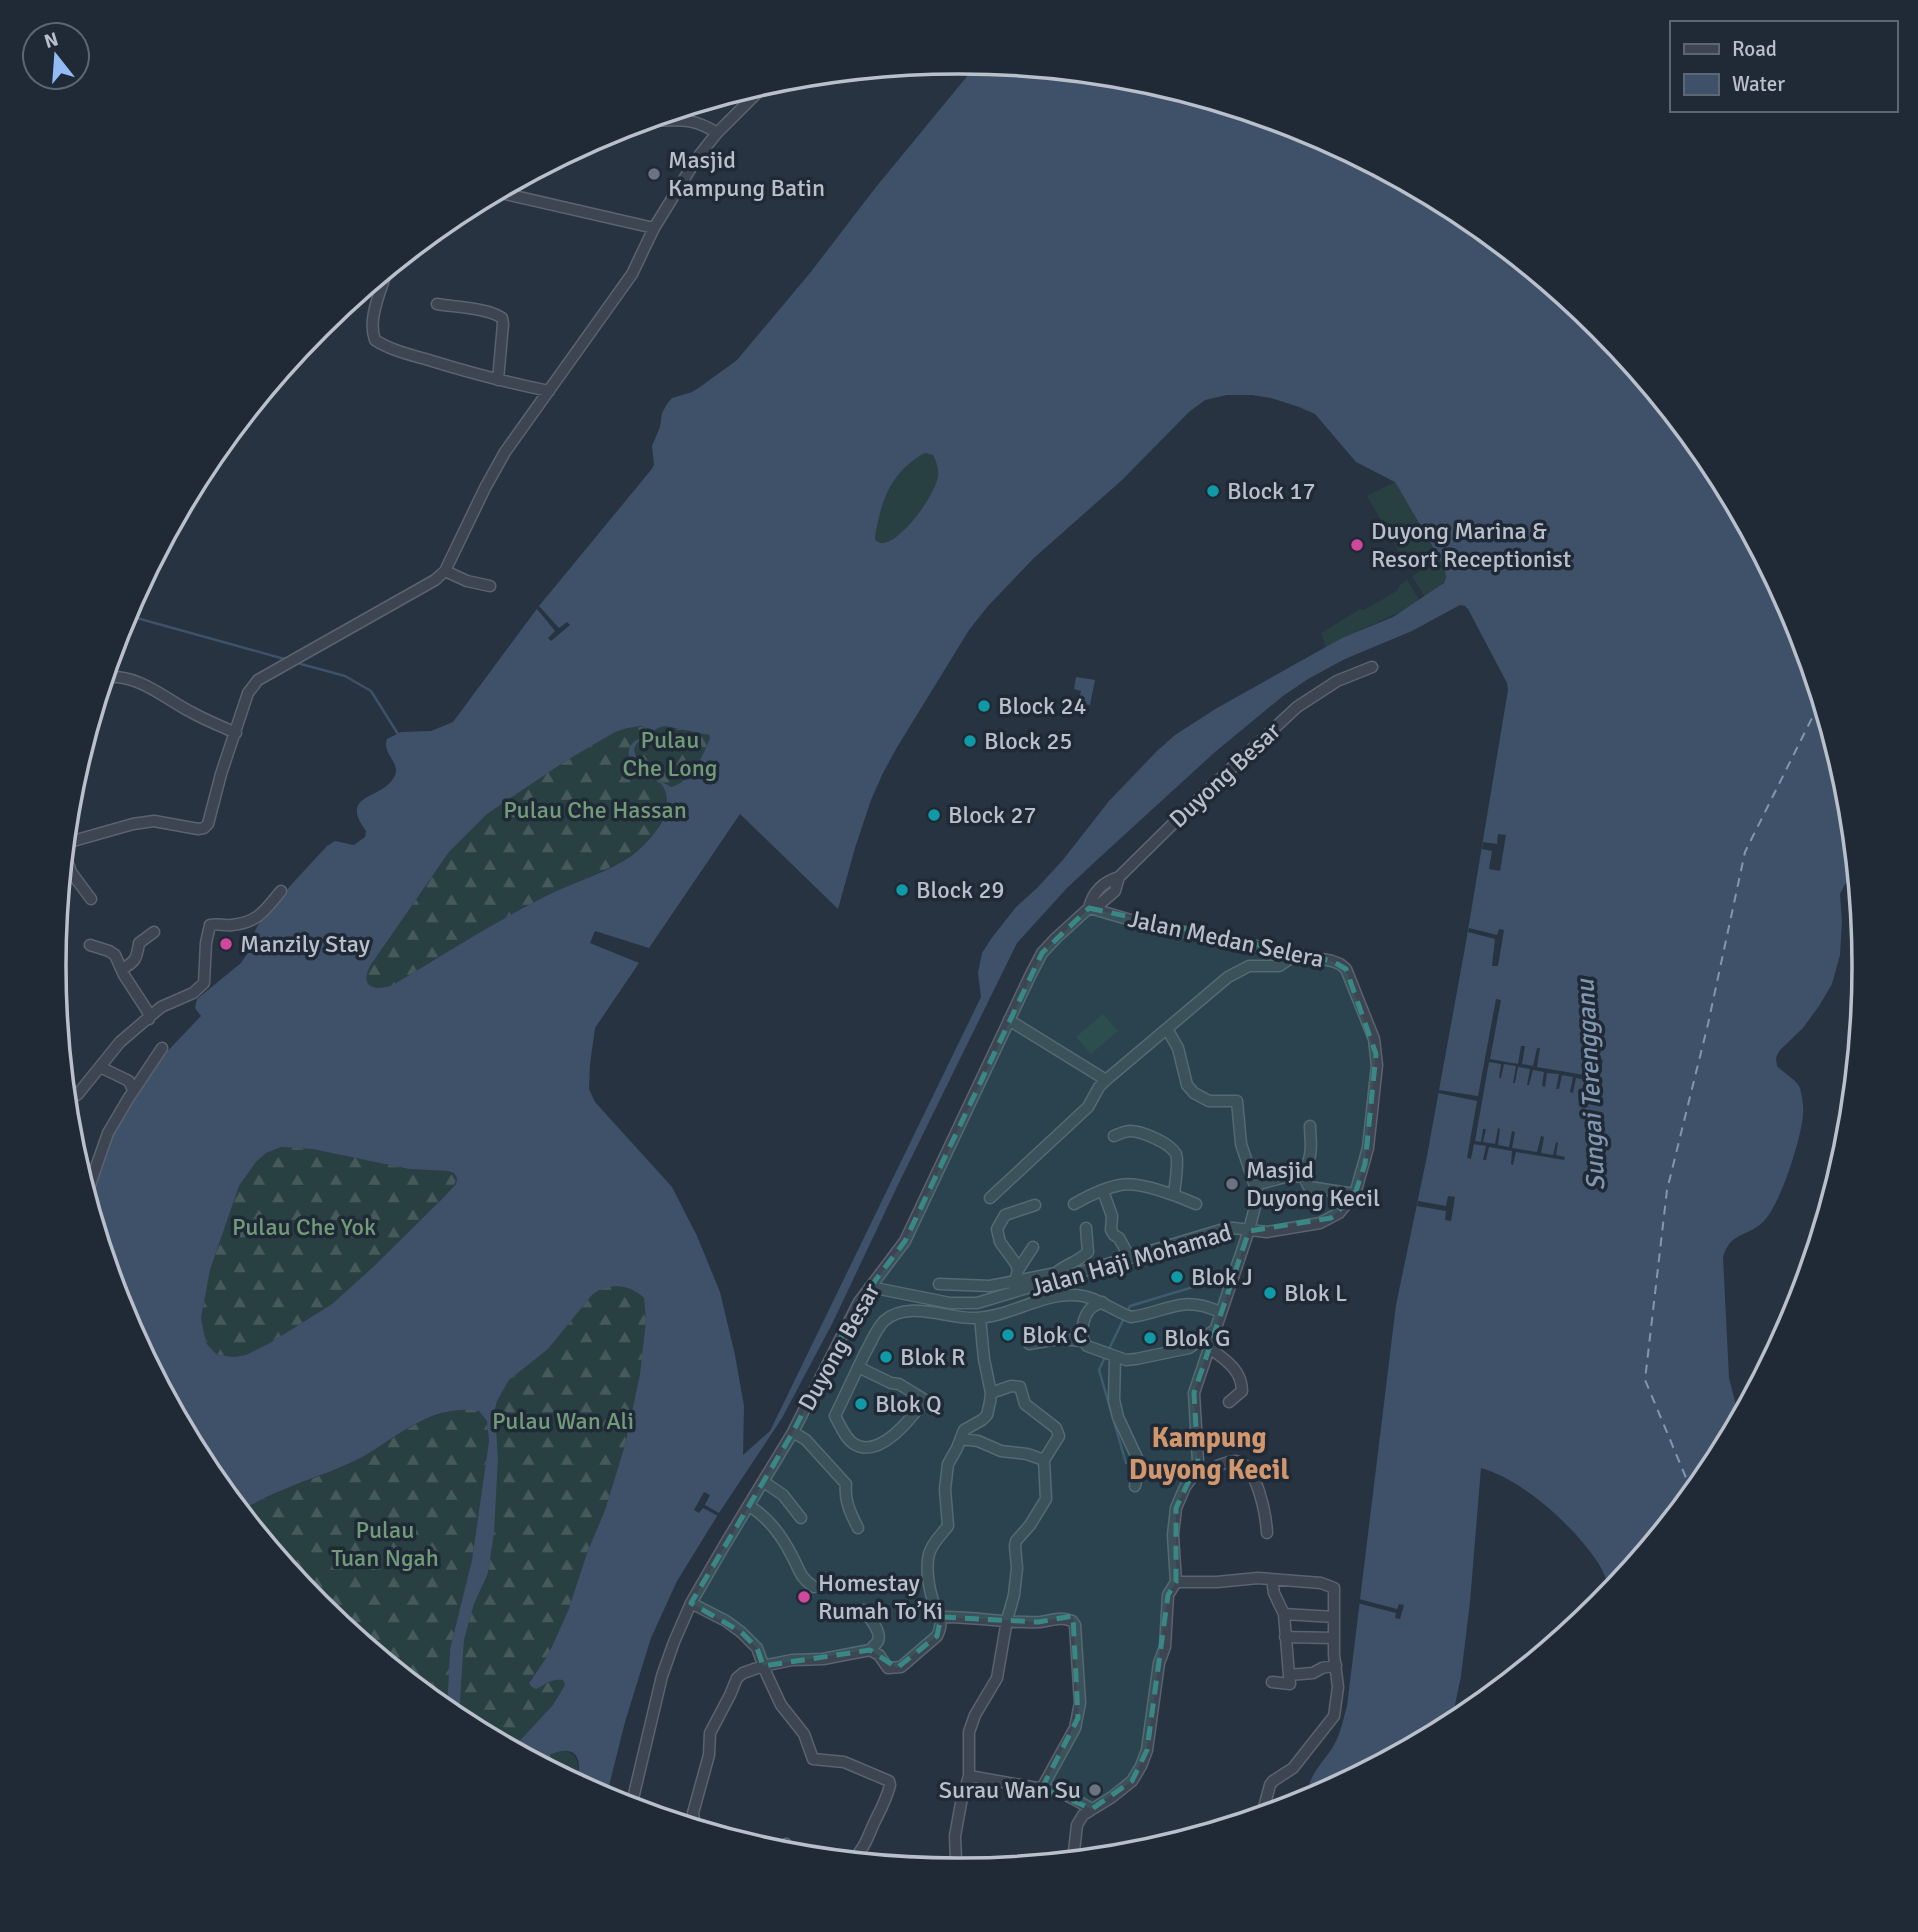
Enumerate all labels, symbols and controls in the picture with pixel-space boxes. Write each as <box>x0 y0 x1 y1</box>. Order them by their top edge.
north arrow <box>21 21 91 91</box>
legend <box>1670 21 1897 112</box>
text: N <box>41 27 61 54</box>
text: Road <box>1732 36 1777 62</box>
text: Water <box>1732 71 1785 97</box>
place label: Masjid Kampung Batin <box>668 145 825 203</box>
marker: Masjid Kampung Batin <box>646 166 662 182</box>
place label: Block 17 <box>1227 476 1315 506</box>
marker: Block 17 <box>1205 483 1221 499</box>
place label: Duyong Marina & Resort Receptionist <box>1371 516 1571 574</box>
marker: Duyong Marina & Resort Receptionist <box>1349 537 1365 553</box>
place label: Block 24 <box>998 691 1086 721</box>
marker: Block 24 <box>976 698 992 714</box>
street label: Duyong Besar <box>1163 716 1287 834</box>
park label: Pulau Che Long <box>623 725 718 783</box>
place label: Block 25 <box>984 726 1072 756</box>
marker: Block 25 <box>962 733 978 749</box>
park label: Pulau Che Hassan <box>503 795 687 825</box>
place label: Block 27 <box>948 800 1036 830</box>
marker: Block 27 <box>926 807 942 823</box>
place label: Block 29 <box>916 875 1004 905</box>
marker: Block 29 <box>894 882 910 898</box>
street label: Jalan Medan Selera <box>1125 904 1327 974</box>
place label: Manzily Stay <box>240 929 370 959</box>
marker: Manzily Stay <box>218 936 234 952</box>
water label: Sungai Terengganu <box>1569 977 1613 1191</box>
place label: Masjid Duyong Kecil <box>1246 1155 1380 1213</box>
marker: Masjid Duyong Kecil <box>1224 1176 1240 1192</box>
park label: Pulau Che Yok <box>232 1212 376 1242</box>
street label: Jalan Haji Mohamad <box>1027 1217 1235 1303</box>
place label: Blok J <box>1191 1262 1253 1292</box>
marker: Blok J <box>1169 1269 1185 1285</box>
street label: Duyong Besar <box>792 1278 886 1416</box>
place label: Blok L <box>1284 1278 1347 1308</box>
marker: Blok L <box>1262 1285 1278 1301</box>
place label: Blok C <box>1022 1320 1088 1350</box>
place label: Blok G <box>1164 1323 1231 1353</box>
marker: Blok C <box>1000 1327 1016 1343</box>
marker: Blok G <box>1142 1330 1158 1346</box>
place label: Blok R <box>900 1342 966 1372</box>
marker: Blok R <box>878 1349 894 1365</box>
place label: Blok Q <box>875 1389 942 1419</box>
marker: Blok Q <box>853 1396 869 1412</box>
park label: Pulau Wan Ali <box>492 1406 634 1436</box>
district label: Kampung Duyong Kecil <box>1129 1421 1289 1487</box>
park label: Pulau Tuan Ngah <box>331 1515 439 1573</box>
place label: Homestay Rumah To’Ki <box>818 1568 943 1626</box>
marker: Homestay Rumah To’Ki <box>796 1589 812 1605</box>
place label: Surau Wan Su <box>939 1775 1081 1805</box>
marker: Surau Wan Su <box>1087 1782 1103 1798</box>

